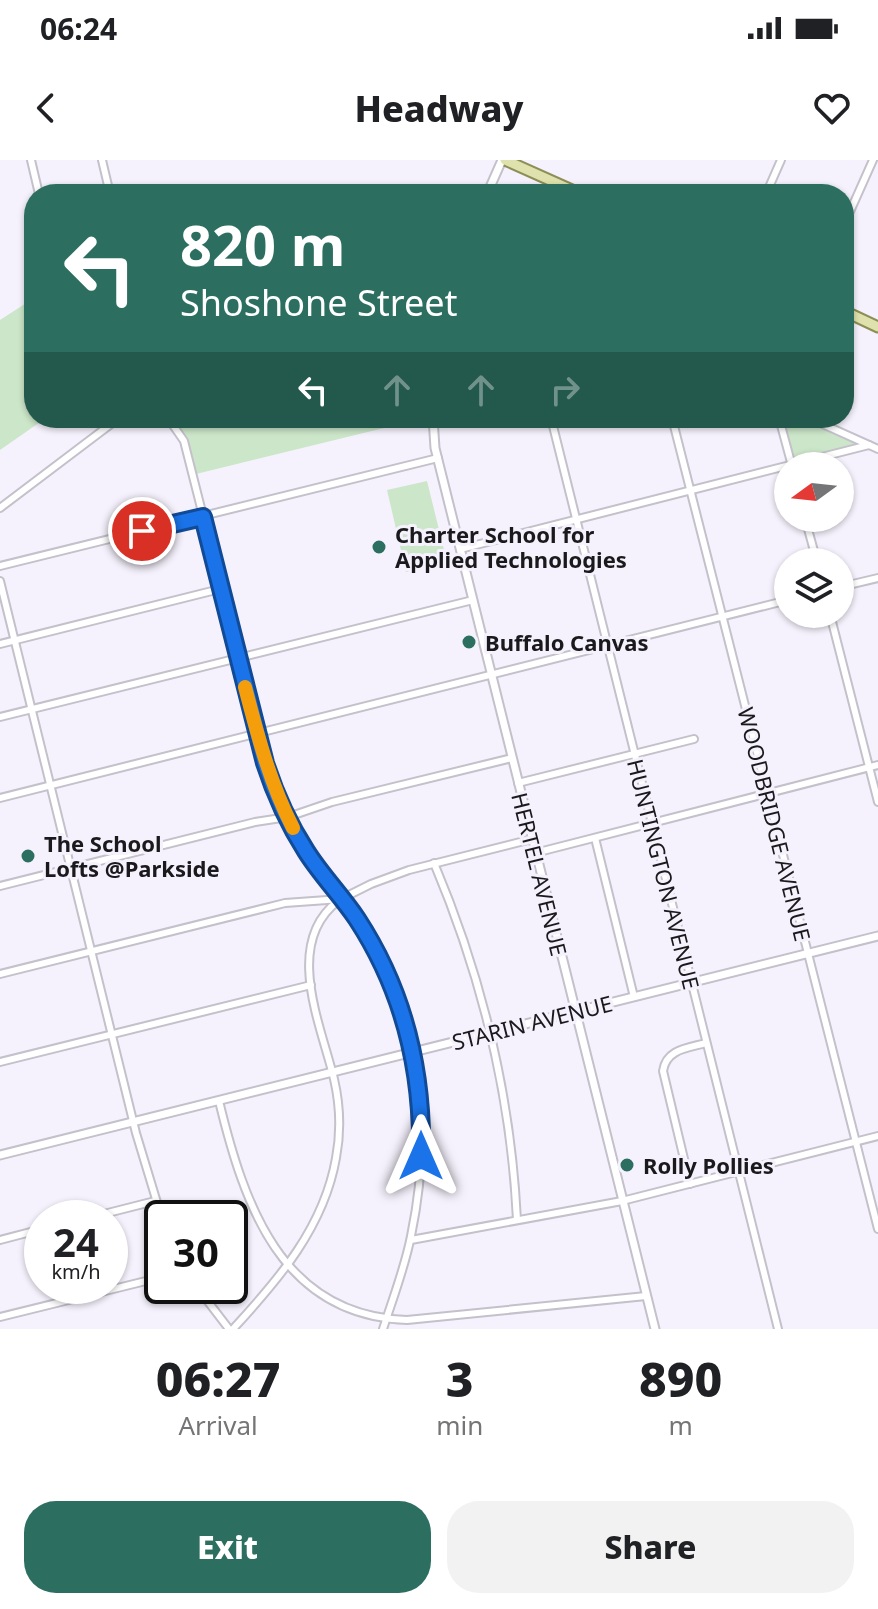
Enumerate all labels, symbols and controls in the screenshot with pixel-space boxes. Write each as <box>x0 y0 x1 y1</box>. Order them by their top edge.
text: 06:24 <box>40 8 117 49</box>
text: Headway <box>354 84 524 133</box>
icon: back <box>24 86 68 130</box>
icon: heart <box>810 86 854 130</box>
text: 820 m <box>180 206 345 282</box>
icon: left <box>48 216 152 320</box>
text: Shoshone Street <box>180 278 458 327</box>
icon: left <box>291 368 335 412</box>
icon: ahead <box>375 368 419 412</box>
icon: ahead <box>459 368 503 412</box>
icon: right <box>543 368 587 412</box>
north arrow <box>774 452 854 532</box>
map controls <box>774 452 854 628</box>
pin <box>108 497 176 565</box>
icon: arrive <box>120 509 164 553</box>
place label: Charter School for Applied Technologies <box>395 519 627 574</box>
marker: Charter School for Applied Technologies <box>370 538 388 556</box>
button: layers <box>774 548 854 628</box>
place label: Buffalo Canvas <box>485 627 649 657</box>
marker: Buffalo Canvas <box>460 633 478 651</box>
street label: WOODBRIDGE AVENUE <box>731 704 819 944</box>
street label: HUNTINGTON AVENUE <box>621 756 707 992</box>
street label: HERTEL AVENUE <box>505 789 575 959</box>
place label: The School Lofts @Parkside <box>44 828 220 883</box>
marker: The School Lofts @Parkside <box>19 847 37 865</box>
street label: STARIN AVENUE <box>449 988 615 1056</box>
position arrow <box>379 1114 463 1198</box>
place label: Rolly Pollies <box>643 1150 774 1180</box>
marker: Rolly Pollies <box>618 1156 636 1174</box>
speed limit sign: 30 <box>144 1200 248 1304</box>
text: 24 <box>53 1214 99 1269</box>
text: km/h <box>51 1258 101 1285</box>
text: 06:27 <box>156 1346 280 1411</box>
text: 3 <box>446 1346 474 1411</box>
text: 890 <box>639 1346 722 1411</box>
text: Arrival <box>178 1407 258 1443</box>
text: min <box>436 1407 483 1443</box>
text: m <box>668 1407 693 1443</box>
button: Exit <box>24 1501 431 1593</box>
button: Share <box>447 1501 854 1593</box>

